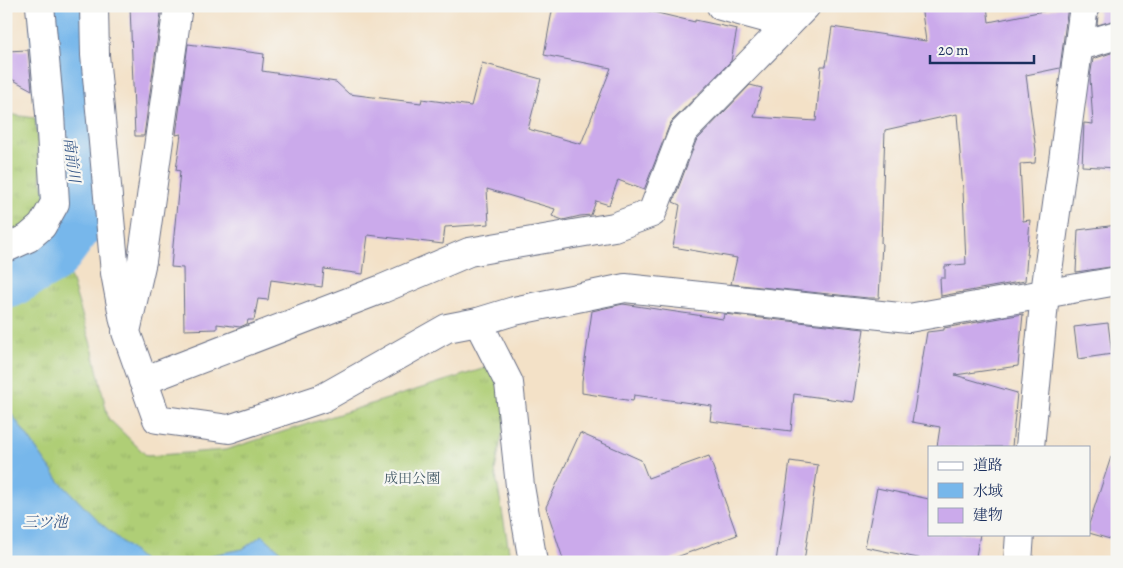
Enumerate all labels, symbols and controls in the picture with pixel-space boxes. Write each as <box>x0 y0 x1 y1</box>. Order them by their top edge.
scale bar <box>930 32 1034 64</box>
text: 20 m <box>938 40 969 60</box>
water label: 南前川 <box>59 136 85 186</box>
legend <box>928 446 1090 536</box>
text: 道路 <box>973 455 1003 475</box>
park label: 成田公園 <box>384 469 440 488</box>
text: 水域 <box>973 481 1003 501</box>
text: 建物 <box>973 505 1003 525</box>
water label: 三ツ池 <box>22 512 69 532</box>

